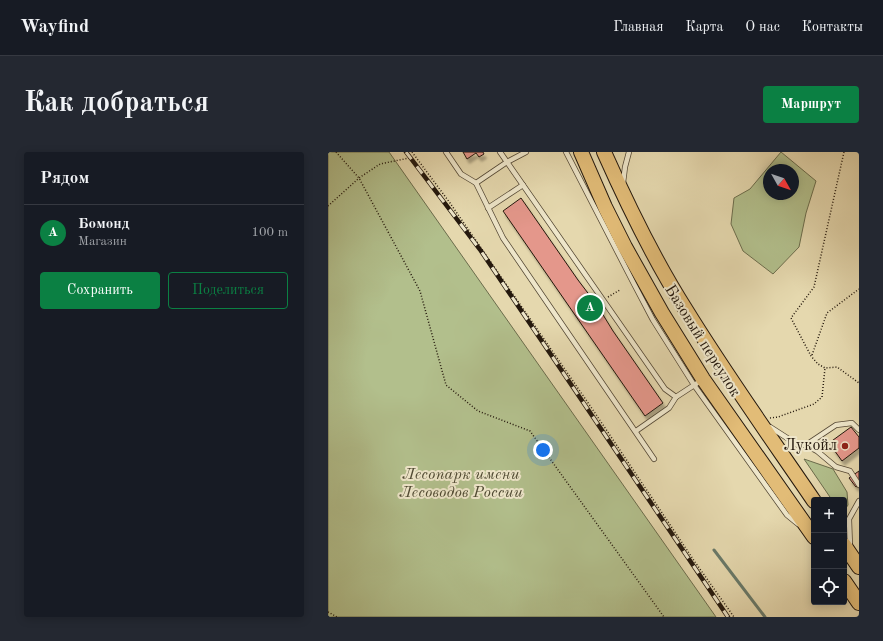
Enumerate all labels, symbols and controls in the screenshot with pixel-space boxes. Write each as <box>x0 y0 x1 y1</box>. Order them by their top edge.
text: Wayfind <box>20 18 89 37</box>
text: Главная <box>613 20 663 34</box>
text: Карта <box>685 20 723 34</box>
text: О нас <box>745 20 780 34</box>
text: Контакты <box>802 20 863 34</box>
button: Маршрут <box>763 86 859 123</box>
text: Как добраться <box>24 90 209 118</box>
north arrow <box>763 164 799 200</box>
text: Рядом <box>40 170 89 187</box>
text: Бомонд <box>78 217 130 232</box>
text: A <box>48 226 58 239</box>
text: 100 m <box>251 226 288 239</box>
text: Магазин <box>78 235 127 248</box>
button: Сохранить <box>40 272 160 309</box>
button: Поделиться <box>168 272 288 309</box>
street label: Базовый переулок <box>661 282 743 400</box>
pin: A <box>577 293 603 323</box>
place label: Лукойл <box>783 438 837 454</box>
your location <box>533 440 553 460</box>
marker: Лукойл <box>840 441 850 451</box>
park label: Лесопарк имени Лесоводов России <box>399 467 523 501</box>
map controls <box>811 497 847 605</box>
button: + <box>811 497 847 533</box>
button: − <box>811 533 847 569</box>
button: locate <box>811 569 847 605</box>

